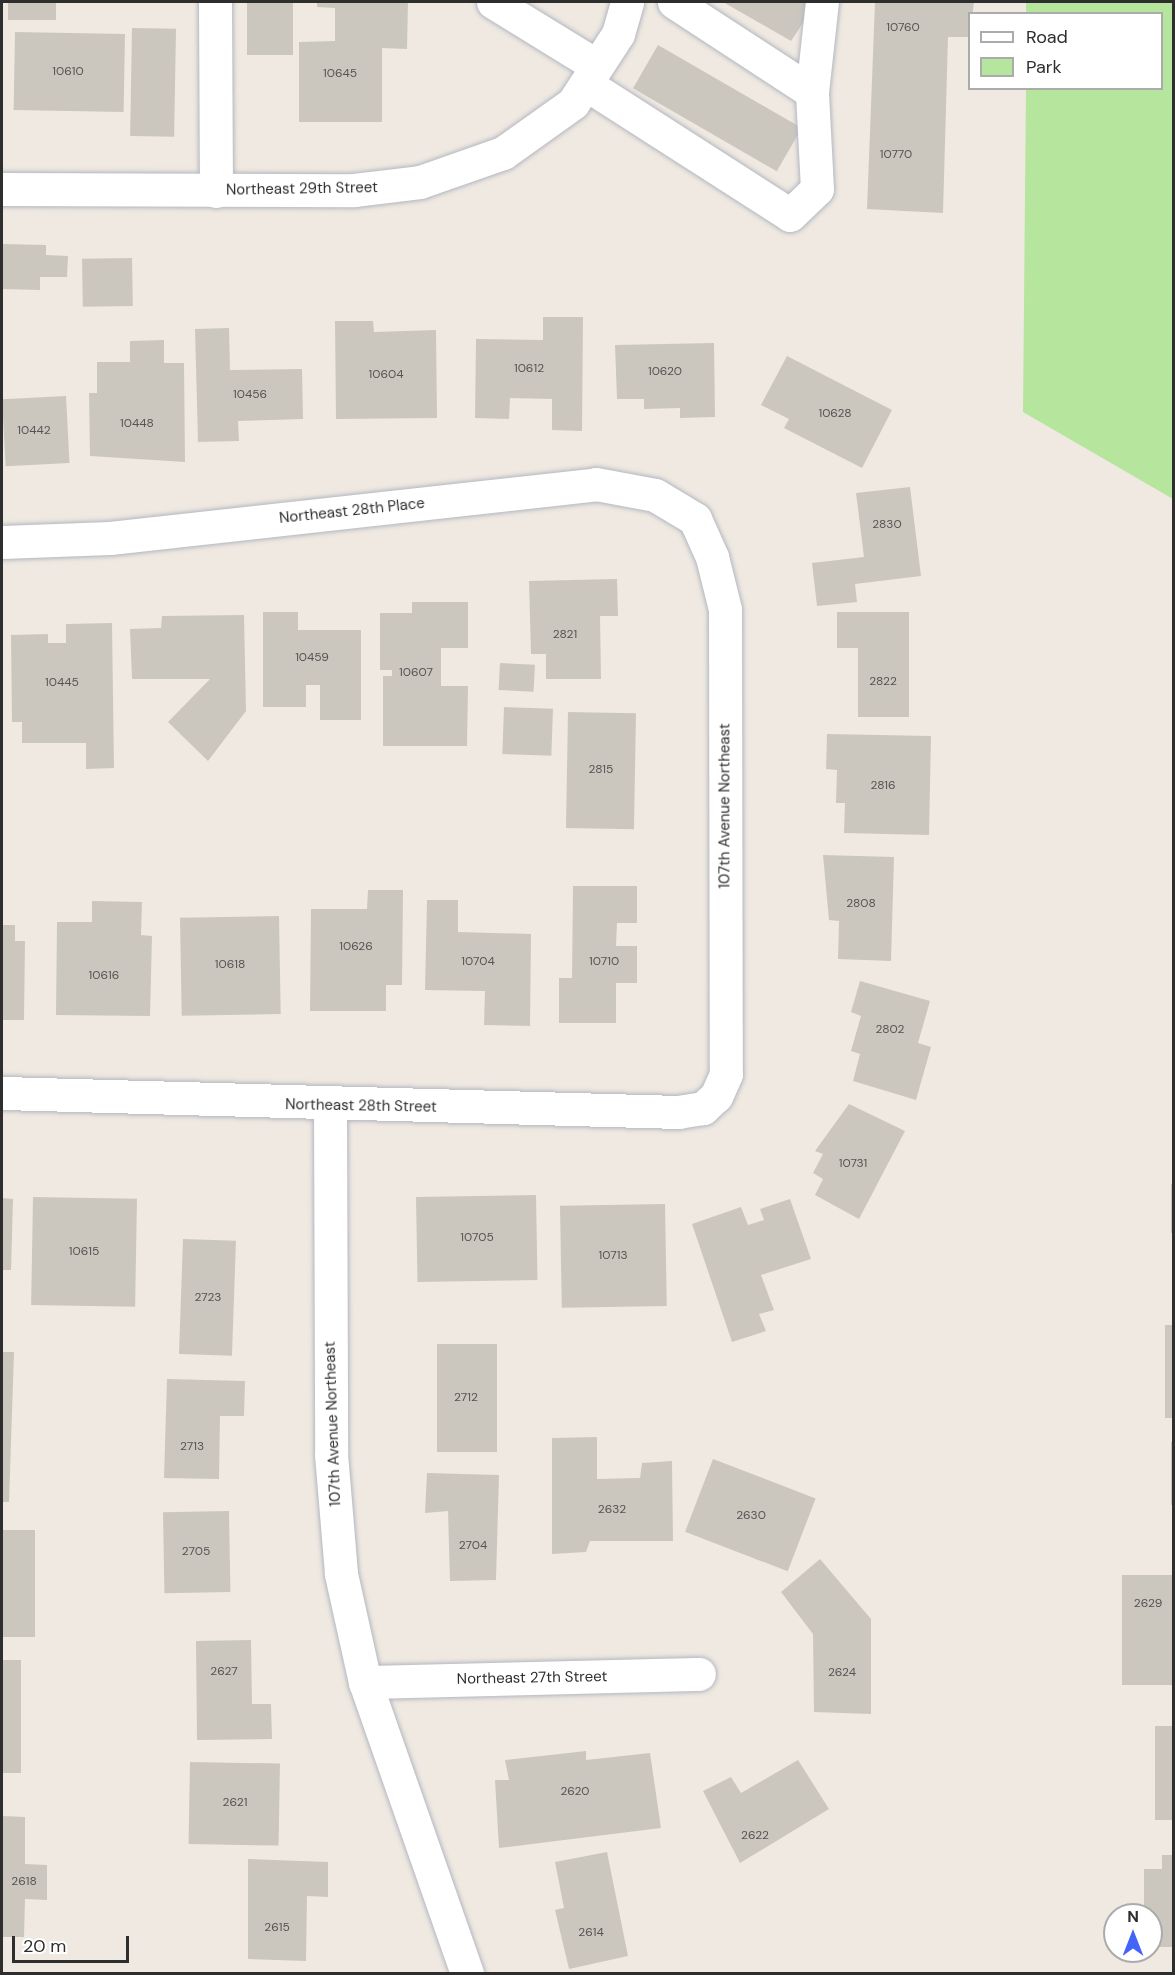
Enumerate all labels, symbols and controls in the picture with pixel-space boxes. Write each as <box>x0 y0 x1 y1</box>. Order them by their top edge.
legend <box>968 12 1163 90</box>
house number: 10760 <box>886 21 920 35</box>
text: Road <box>1026 25 1068 49</box>
text: Park <box>1026 55 1062 79</box>
house number: 10610 <box>52 65 84 79</box>
house number: 10645 <box>323 67 357 81</box>
house number: 10770 <box>880 148 912 162</box>
street label: Northeast 29th Street <box>226 179 378 199</box>
house number: 10612 <box>514 362 544 376</box>
house number: 10620 <box>648 365 682 379</box>
house number: 10604 <box>369 368 403 382</box>
house number: 10456 <box>233 388 267 402</box>
house number: 10628 <box>818 407 852 421</box>
house number: 10448 <box>120 417 154 431</box>
house number: 10442 <box>17 424 51 438</box>
street label: Northeast 28th Place <box>278 494 426 528</box>
house number: 2830 <box>872 518 902 532</box>
house number: 2821 <box>553 628 577 642</box>
house number: 10459 <box>295 651 329 665</box>
house number: 10607 <box>399 666 433 680</box>
house number: 2822 <box>869 675 897 689</box>
house number: 10445 <box>45 676 79 690</box>
street label: 107th Avenue Northeast <box>716 723 734 889</box>
house number: 2815 <box>589 763 613 777</box>
house number: 2816 <box>870 779 896 793</box>
house number: 2808 <box>846 897 876 911</box>
house number: 10626 <box>339 940 373 954</box>
house number: 10704 <box>461 955 495 969</box>
house number: 10710 <box>589 955 619 969</box>
house number: 10618 <box>215 958 245 972</box>
house number: 10616 <box>89 969 119 983</box>
house number: 2802 <box>875 1023 905 1037</box>
street label: Northeast 28th Street <box>285 1096 437 1116</box>
house number: 10731 <box>839 1157 867 1171</box>
house number: 10705 <box>460 1231 494 1245</box>
house number: 10615 <box>69 1245 99 1259</box>
house number: 10713 <box>598 1249 628 1263</box>
house number: 2723 <box>195 1291 221 1305</box>
street label: 107th Avenue Northeast <box>321 1341 345 1507</box>
house number: 2712 <box>454 1391 478 1405</box>
house number: 2713 <box>180 1440 204 1454</box>
house number: 2632 <box>598 1503 626 1517</box>
house number: 2630 <box>736 1509 766 1523</box>
house number: 2704 <box>459 1539 487 1553</box>
house number: 2705 <box>182 1545 210 1559</box>
house number: 2629 <box>1134 1597 1162 1611</box>
house number: 2627 <box>210 1665 238 1679</box>
house number: 2624 <box>828 1666 856 1680</box>
street label: Northeast 27th Street <box>457 1668 607 1688</box>
house number: 2620 <box>560 1785 590 1799</box>
house number: 2621 <box>223 1796 247 1810</box>
house number: 2622 <box>741 1829 769 1843</box>
house number: 2618 <box>11 1875 37 1889</box>
north arrow <box>1103 1903 1163 1963</box>
text: N <box>1127 1906 1139 1927</box>
house number: 2615 <box>264 1921 290 1935</box>
scale bar <box>15 1924 132 1962</box>
house number: 2614 <box>578 1926 604 1940</box>
text: 20 m <box>23 1934 66 1958</box>

